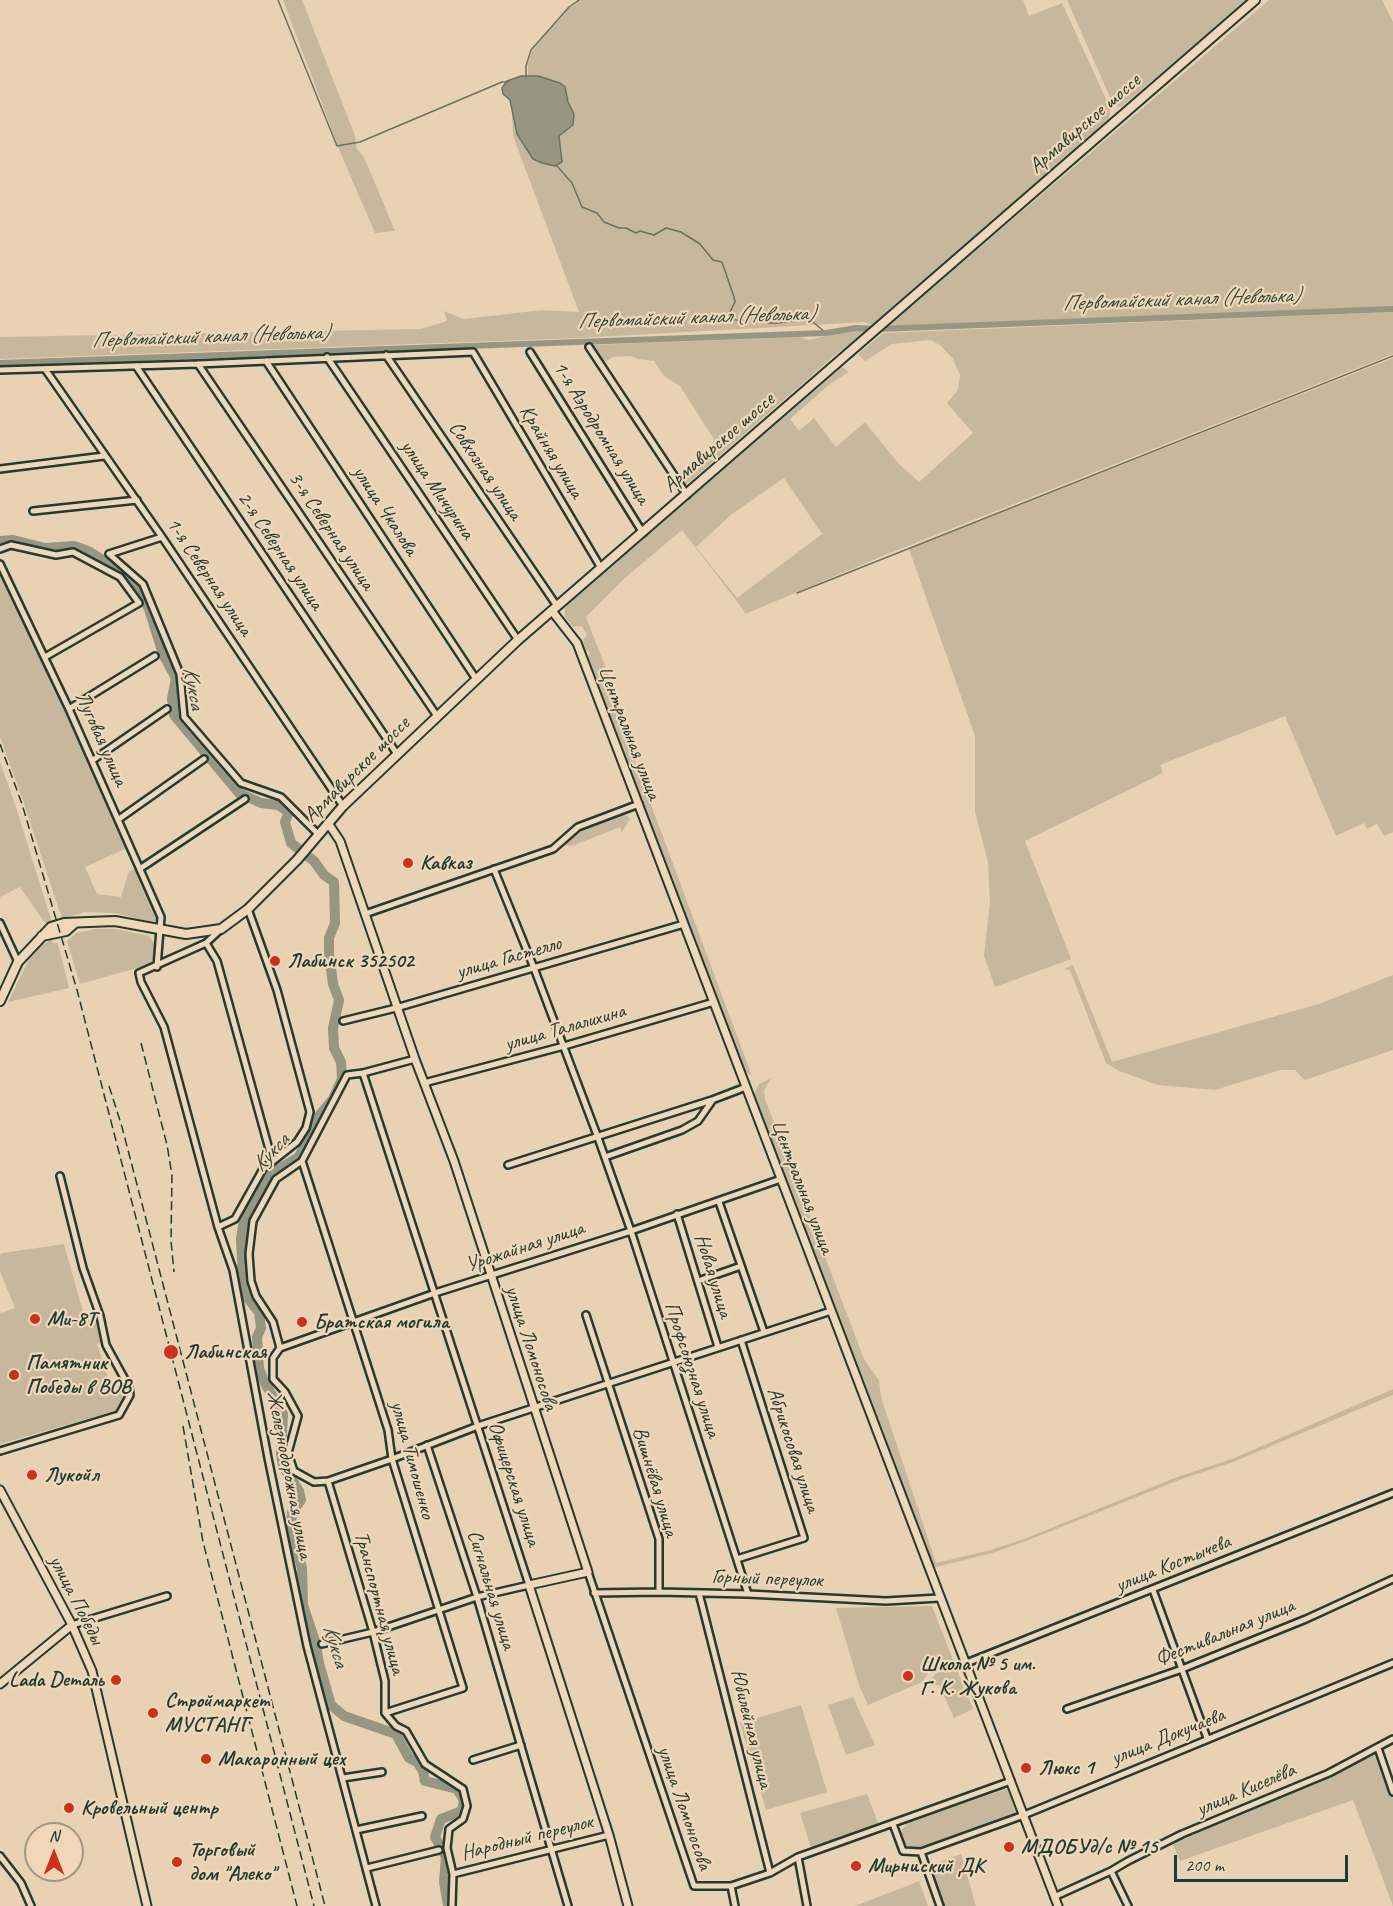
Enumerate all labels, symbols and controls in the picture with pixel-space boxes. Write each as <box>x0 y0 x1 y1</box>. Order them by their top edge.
street label: Армавирское шоссе <box>1024 69 1146 179</box>
water label: Первомайский канал (Неволька) <box>1062 283 1300 317</box>
water label: Первомайский канал (Неволька) <box>577 301 815 335</box>
water label: Первомайский канал (Неволька) <box>91 320 329 354</box>
street label: 1-я Аэродромная улица <box>547 357 655 509</box>
street label: Армавирское шоссе <box>658 388 780 498</box>
street label: Крайняя улица <box>513 401 589 503</box>
street label: Совхозная улица <box>443 417 527 525</box>
street label: улица Мичурина <box>394 435 480 545</box>
street label: улица Чкалова <box>347 461 423 561</box>
street label: 3-я Северная улица <box>282 467 380 595</box>
street label: 2-я Северная улица <box>231 487 329 615</box>
street label: 1-я Северная улица <box>160 513 258 641</box>
street label: Центральная улица <box>592 662 666 804</box>
water label: Кукса <box>176 665 210 711</box>
street label: Луговая улица <box>69 688 133 790</box>
street label: Армавирское шоссе <box>299 712 415 828</box>
place label: Кавказ <box>420 850 472 876</box>
marker: Кавказ <box>401 856 415 870</box>
street label: улица Гастелло <box>454 931 564 985</box>
place label: Лабинск 352502 <box>287 948 414 974</box>
marker: Лабинск 352502 <box>268 954 282 968</box>
street label: улица Талалихина <box>502 999 628 1057</box>
street label: Центральная улица <box>765 1116 839 1258</box>
water label: Кукса <box>247 1128 295 1178</box>
street label: Урожайная улица <box>463 1216 587 1278</box>
street label: Новая улица <box>688 1231 738 1321</box>
street label: улица Ломоносова <box>499 1282 563 1414</box>
street label: Профсоюзная улица <box>658 1299 726 1441</box>
place label: Ми-8Т <box>47 1306 96 1332</box>
place label: Братская могила <box>314 1309 449 1335</box>
marker: Ми-8Т <box>28 1312 42 1326</box>
marker: Братская могила <box>295 1315 309 1329</box>
place label: Лабинская <box>184 1339 267 1365</box>
marker: Лабинская <box>162 1343 180 1361</box>
place label: Памятник Победы в ВОВ <box>26 1350 132 1400</box>
marker: Памятник Победы в ВОВ <box>7 1368 21 1382</box>
street label: Абрикосовая улица <box>761 1384 825 1516</box>
street label: Железнодорожная улица <box>260 1389 318 1561</box>
street label: улица Тимошенко <box>384 1398 440 1522</box>
street label: Офицерская улица <box>482 1419 546 1549</box>
street label: Вишнёвая улица <box>626 1424 684 1540</box>
place label: Лукойл <box>44 1462 99 1488</box>
marker: Лукойл <box>25 1468 39 1482</box>
street label: Сигнальная улица <box>461 1527 521 1653</box>
street label: Транспортная улица <box>348 1529 410 1677</box>
street label: улица Костычева <box>1112 1529 1234 1599</box>
street label: улица Победы <box>43 1551 109 1649</box>
street label: Горный переулок <box>711 1564 823 1594</box>
street label: Фестивальная улица <box>1152 1594 1298 1672</box>
water label: Кукса <box>316 1622 354 1670</box>
place label: Школа № 5 им. Г. К. Жукова <box>920 1651 1035 1701</box>
place label: Lada Dеталь <box>9 1667 104 1693</box>
street label: Юбилейная улица <box>724 1667 778 1791</box>
marker: Школа № 5 им. Г. К. Жукова <box>901 1669 915 1683</box>
marker: Lada Dеталь <box>109 1673 123 1687</box>
place label: Строймаркет МУСТАНГ <box>165 1688 269 1738</box>
street label: улица Докучаева <box>1108 1703 1228 1771</box>
marker: Строймаркет МУСТАНГ <box>146 1706 160 1720</box>
street label: улица Ломоносова <box>651 1743 717 1873</box>
place label: Макаронный цех <box>218 1746 345 1772</box>
marker: Макаронный цех <box>199 1752 213 1766</box>
place label: Люкс 1 <box>1038 1755 1094 1781</box>
street label: улица Киселёва <box>1193 1758 1299 1822</box>
marker: Люкс 1 <box>1019 1761 1033 1775</box>
place label: Кровельный центр <box>81 1795 218 1821</box>
marker: Кровельный центр <box>62 1801 76 1815</box>
street label: Народный переулок <box>459 1809 595 1867</box>
north arrow <box>24 1822 84 1882</box>
text: N <box>49 1826 59 1846</box>
place label: МДОБУд/с № 15 <box>1021 1834 1157 1860</box>
place label: Торговый дом "Алеко" <box>189 1837 275 1887</box>
marker: МДОБУд/с № 15 <box>1002 1840 1016 1854</box>
scale bar <box>1177 1843 1351 1881</box>
place label: Мирниский ДК <box>868 1853 984 1879</box>
text: 200 m <box>1185 1854 1224 1876</box>
marker: Торговый дом "Алеко" <box>170 1855 184 1869</box>
marker: Мирниский ДК <box>849 1859 863 1873</box>

